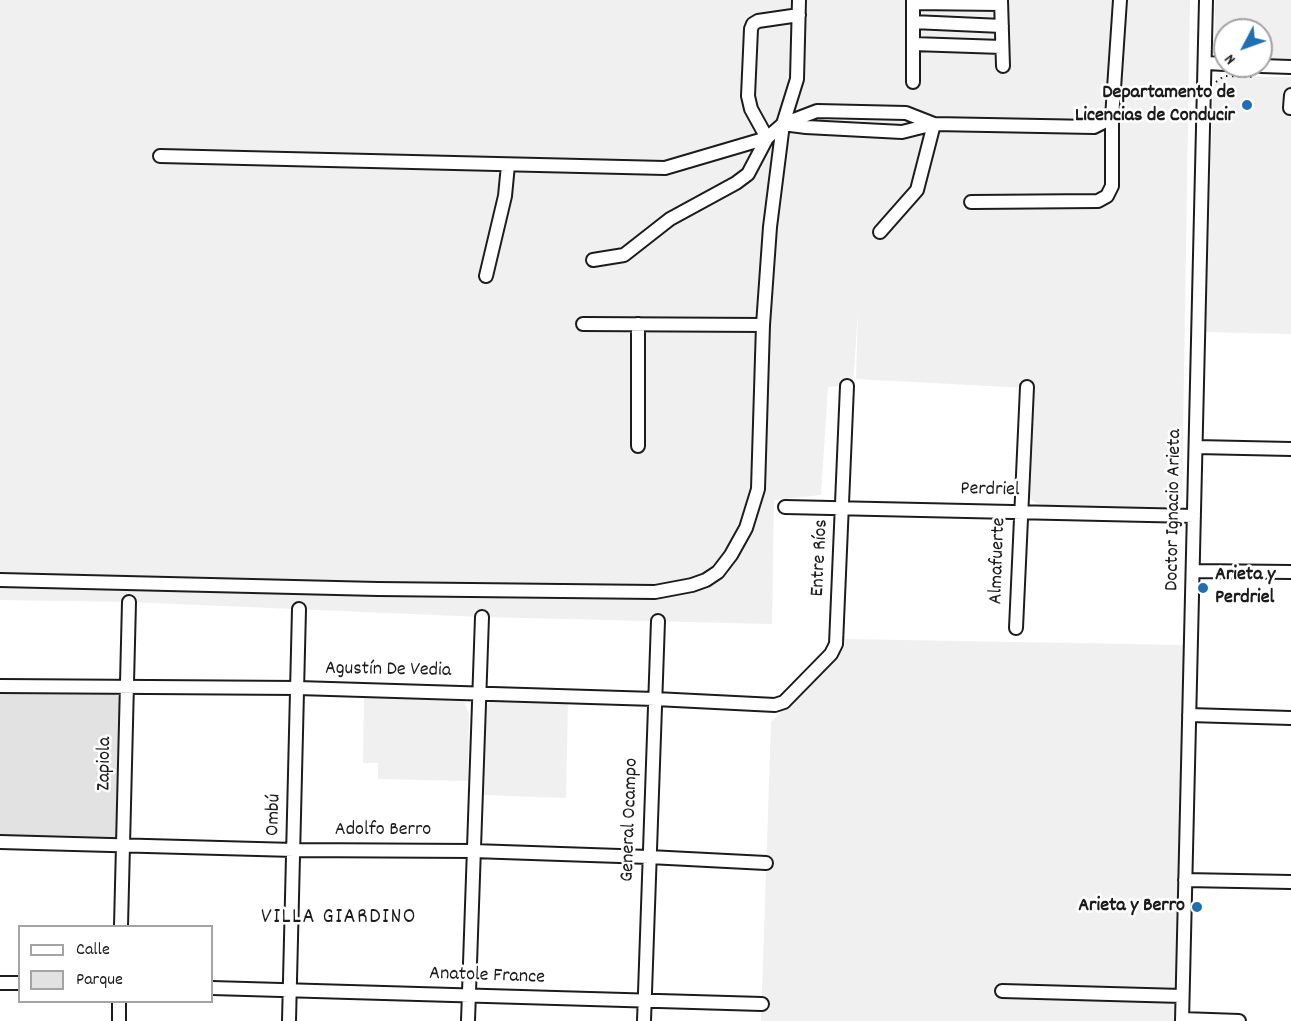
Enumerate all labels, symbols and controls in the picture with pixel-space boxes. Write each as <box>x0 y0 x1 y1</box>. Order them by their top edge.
north arrow <box>1213 18 1273 78</box>
text: N <box>1219 48 1242 69</box>
place label: Departamento de Licencias de Conducir <box>1075 82 1235 129</box>
marker: Departamento de Licencias de Conducir <box>1240 98 1254 112</box>
street label: Doctor Ignacio Arieta <box>1162 429 1188 591</box>
street label: Perdriel <box>960 478 1020 504</box>
street label: Almafuerte <box>985 517 1013 605</box>
street label: Entre Ríos <box>807 519 835 597</box>
place label: Arieta y Perdriel <box>1215 564 1275 611</box>
marker: Arieta y Perdriel <box>1196 581 1210 595</box>
street label: Agustín De Vedia <box>325 658 451 684</box>
street label: Zapiola <box>94 737 118 791</box>
street label: General Ocampo <box>617 758 645 882</box>
street label: Ombú <box>262 793 288 837</box>
street label: Adolfo Berro <box>335 819 431 843</box>
place label: Arieta y Berro <box>1078 895 1185 919</box>
marker: Arieta y Berro <box>1190 900 1204 914</box>
district label: VILLA GIARDINO <box>261 906 417 932</box>
legend <box>18 925 213 1003</box>
text: Calle <box>76 938 110 963</box>
street label: Anatole France <box>429 963 545 991</box>
text: Parque <box>76 968 123 993</box>

